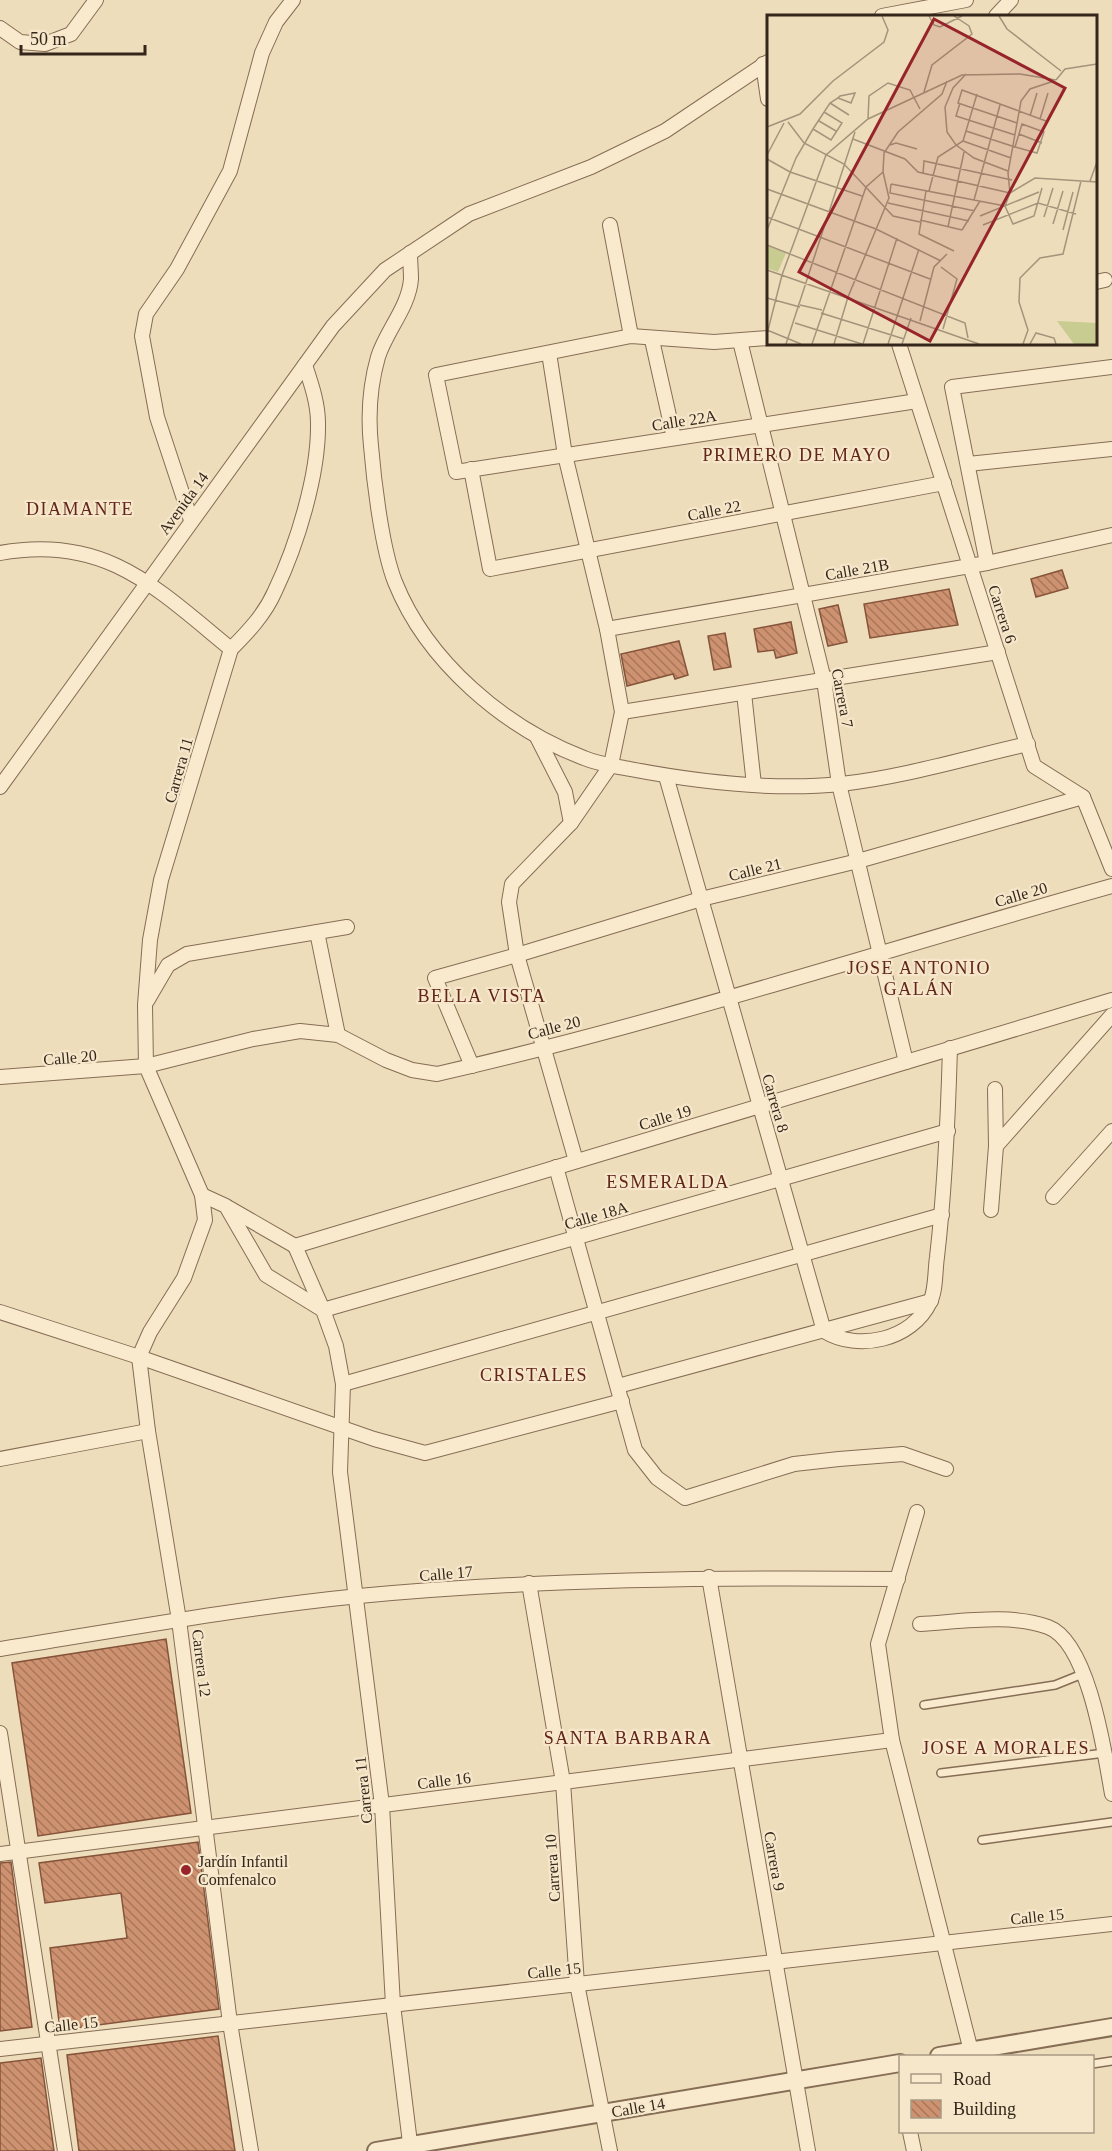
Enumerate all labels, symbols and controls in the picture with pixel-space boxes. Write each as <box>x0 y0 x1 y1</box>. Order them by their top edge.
inset map <box>767 15 1097 345</box>
scale bar <box>21 18 146 56</box>
text: 50 m <box>30 29 67 49</box>
street label: Calle 22A <box>650 407 718 434</box>
district label: PRIMERO DE MAYO <box>703 445 891 465</box>
street label: Avenida 14 <box>155 469 212 538</box>
street label: Calle 22 <box>686 497 742 524</box>
district label: DIAMANTE <box>26 499 134 519</box>
street label: Calle 21B <box>824 556 890 583</box>
street label: Carrera 6 <box>985 583 1020 645</box>
street label: Carrera 7 <box>828 667 857 729</box>
street label: Carrera 11 <box>161 735 196 805</box>
street label: Calle 21 <box>727 855 783 884</box>
street label: Calle 20 <box>993 879 1049 910</box>
district label: JOSE ANTONIO GALÁN <box>847 958 991 999</box>
district label: BELLA VISTA <box>417 986 547 1006</box>
street label: Calle 20 <box>526 1012 582 1043</box>
street label: Calle 20 <box>43 1047 98 1068</box>
street label: Carrera 8 <box>759 1072 792 1134</box>
street label: Calle 19 <box>637 1101 693 1133</box>
district label: ESMERALDA <box>606 1172 730 1192</box>
street label: Calle 18A <box>562 1198 630 1233</box>
district label: CRISTALES <box>480 1365 588 1385</box>
street label: Calle 17 <box>419 1563 474 1584</box>
street label: Carrera 12 <box>189 1628 214 1698</box>
district label: SANTA BARBARA <box>544 1728 712 1748</box>
district label: JOSE A MORALES <box>922 1738 1090 1758</box>
street label: Carrera 11 <box>352 1756 375 1824</box>
street label: Calle 16 <box>416 1769 472 1792</box>
street label: Carrera 9 <box>761 1830 788 1892</box>
street label: Carrera 10 <box>542 1833 563 1902</box>
place label: Jardín Infantil Comfenalco <box>198 1853 289 1888</box>
marker: Jardín Infantil Comfenalco <box>179 1863 193 1877</box>
street label: Calle 15 <box>1009 1905 1065 1928</box>
street label: Calle 15 <box>526 1959 582 1982</box>
street label: Calle 15 <box>43 2013 99 2036</box>
legend <box>899 2055 1094 2133</box>
text: Road <box>953 2069 991 2089</box>
street label: Calle 14 <box>610 2094 666 2121</box>
text: Building <box>953 2099 1016 2119</box>

